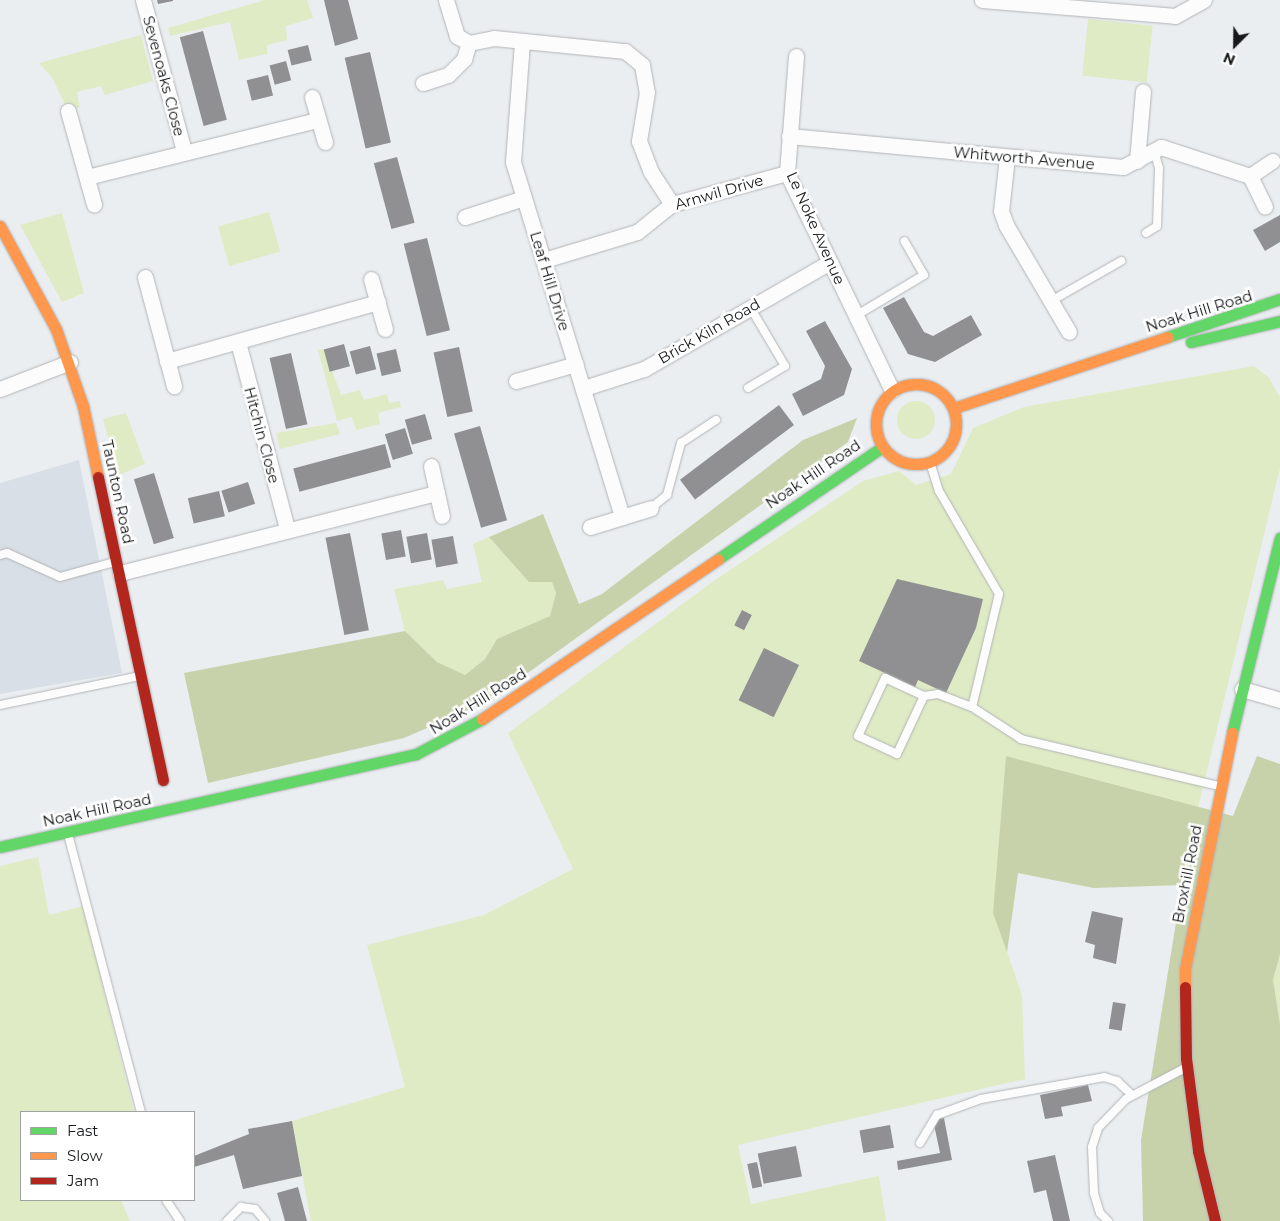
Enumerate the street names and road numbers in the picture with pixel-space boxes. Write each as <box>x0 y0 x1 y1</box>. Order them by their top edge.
street label: Sevenoaks Close <box>139 14 189 138</box>
street label: Whitworth Avenue <box>953 143 1095 173</box>
street label: Le Noke Avenue <box>783 169 849 287</box>
street label: Arnwil Drive <box>673 171 765 213</box>
street label: Leaf Hill Drive <box>526 229 574 333</box>
street label: Noak Hill Road <box>1143 286 1255 336</box>
street label: Brick Kiln Road <box>655 295 763 367</box>
street label: Hitchin Close <box>241 385 283 485</box>
street label: Noak Hill Road <box>762 436 864 512</box>
street label: Taunton Road <box>98 438 138 546</box>
street label: Noak Hill Road <box>426 664 530 738</box>
street label: Noak Hill Road <box>41 790 153 830</box>
street label: Broxhill Road <box>1169 823 1205 925</box>

